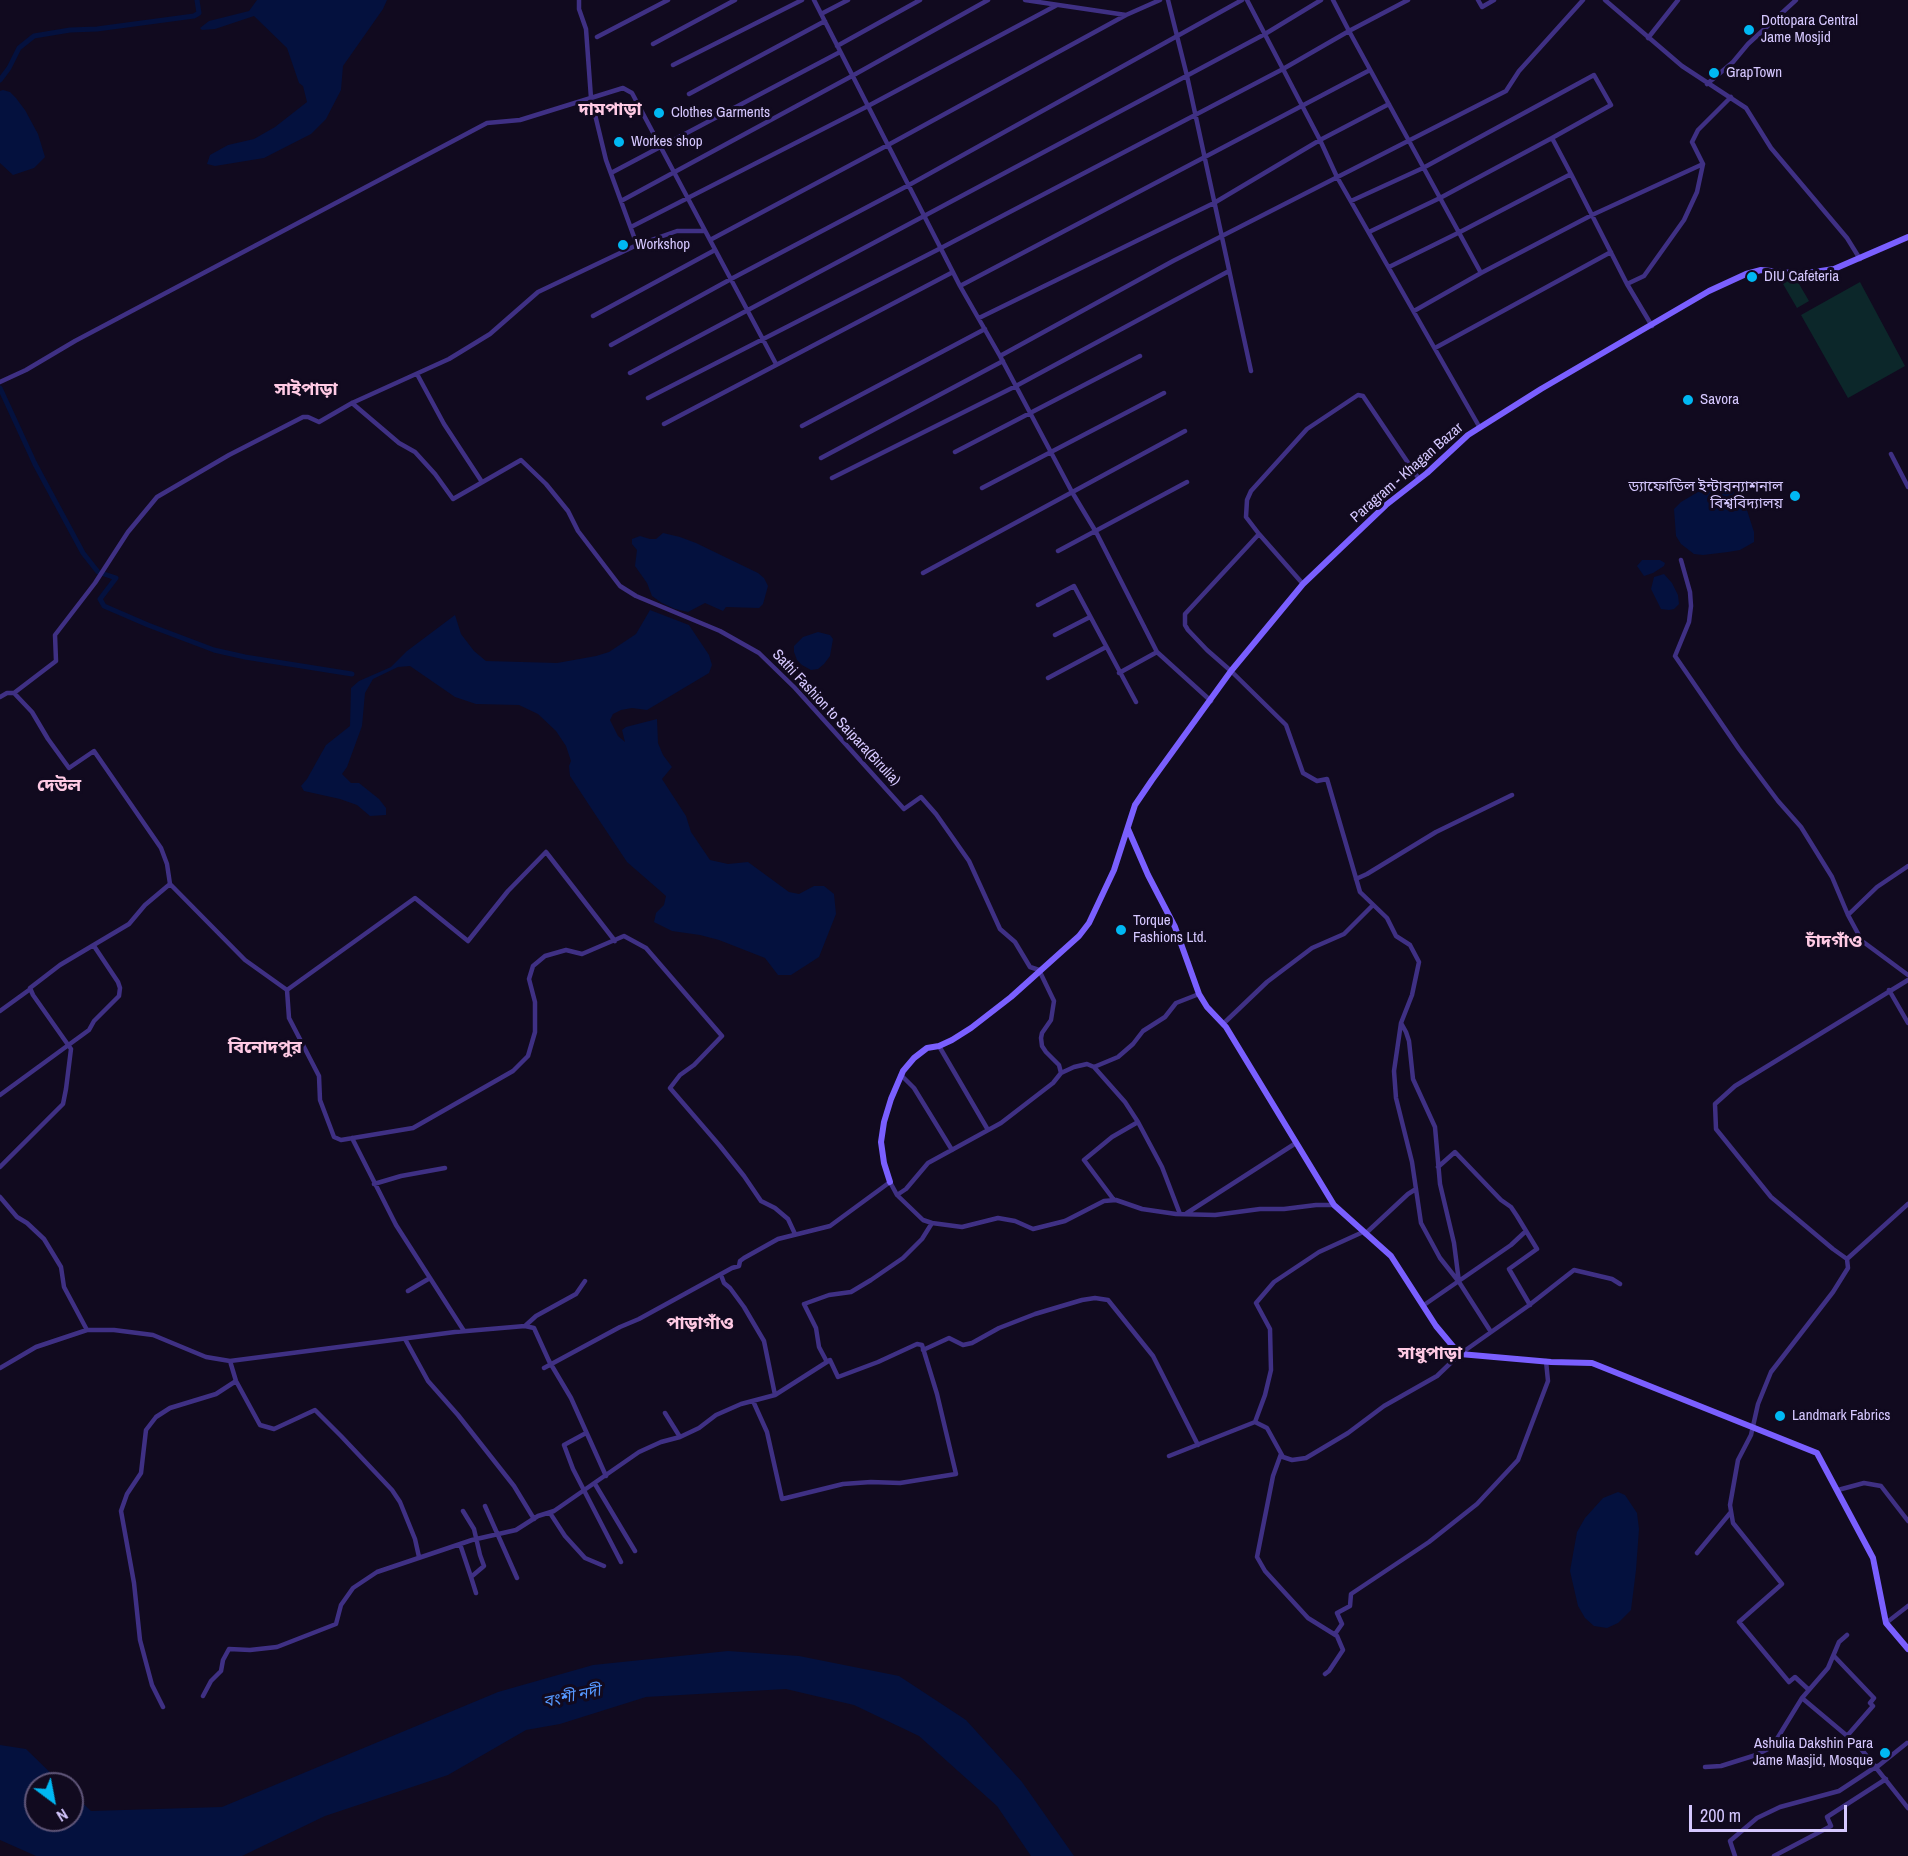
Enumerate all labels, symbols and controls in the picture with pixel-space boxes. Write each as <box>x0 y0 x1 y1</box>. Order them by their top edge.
place label: Dottopara Central Jame Mosjid <box>1761 12 1858 47</box>
marker: Dottopara Central Jame Mosjid <box>1742 23 1756 37</box>
place label: GrapTown <box>1726 64 1782 82</box>
marker: GrapTown <box>1707 66 1721 80</box>
district label: দামপাড়া <box>579 99 641 121</box>
place label: Clothes Garments <box>671 104 770 122</box>
marker: Clothes Garments <box>652 106 666 120</box>
place label: Workes shop <box>631 133 703 151</box>
marker: Workes shop <box>612 135 626 149</box>
place label: Workshop <box>635 236 690 254</box>
marker: Workshop <box>616 238 630 252</box>
place label: DIU Cafeteria <box>1764 268 1839 286</box>
marker: DIU Cafeteria <box>1745 270 1759 284</box>
district label: সাইপাড়া <box>274 379 338 401</box>
place label: Savora <box>1700 391 1739 409</box>
marker: Savora <box>1681 393 1695 407</box>
street label: Paragram - Khagan Bazar <box>1347 419 1467 527</box>
place label: ড্যাফোডিল ইন্টারন্যাশনাল বিশ্ববিদ্যালয় <box>1629 478 1783 513</box>
marker: ড্যাফোডিল ইন্টারন্যাশনাল বিশ্ববিদ্যালয় <box>1788 489 1802 503</box>
street label: Sathi Fashion to Saipara(Birulia) <box>768 646 904 790</box>
district label: দেউল <box>37 775 81 797</box>
place label: Torque Fashions Ltd. <box>1133 912 1207 947</box>
marker: Torque Fashions Ltd. <box>1114 923 1128 937</box>
district label: চাঁদগাঁও <box>1806 931 1862 953</box>
district label: বিনোদপুর <box>228 1037 302 1059</box>
district label: পাড়াগাঁও <box>666 1313 734 1335</box>
district label: সাধুপাড়া <box>1398 1343 1462 1365</box>
place label: Landmark Fabrics <box>1792 1407 1891 1425</box>
marker: Landmark Fabrics <box>1773 1409 1787 1423</box>
water label: বংশী নদী <box>542 1682 602 1712</box>
place label: Ashulia Dakshin Para Jame Masjid, Mosque <box>1753 1735 1873 1770</box>
marker: Ashulia Dakshin Para Jame Masjid, Mosque <box>1878 1746 1892 1760</box>
north arrow <box>24 1772 84 1832</box>
scale bar <box>1692 1793 1850 1831</box>
text: 200 m <box>1700 1803 1741 1828</box>
text: N <box>53 1804 72 1827</box>

